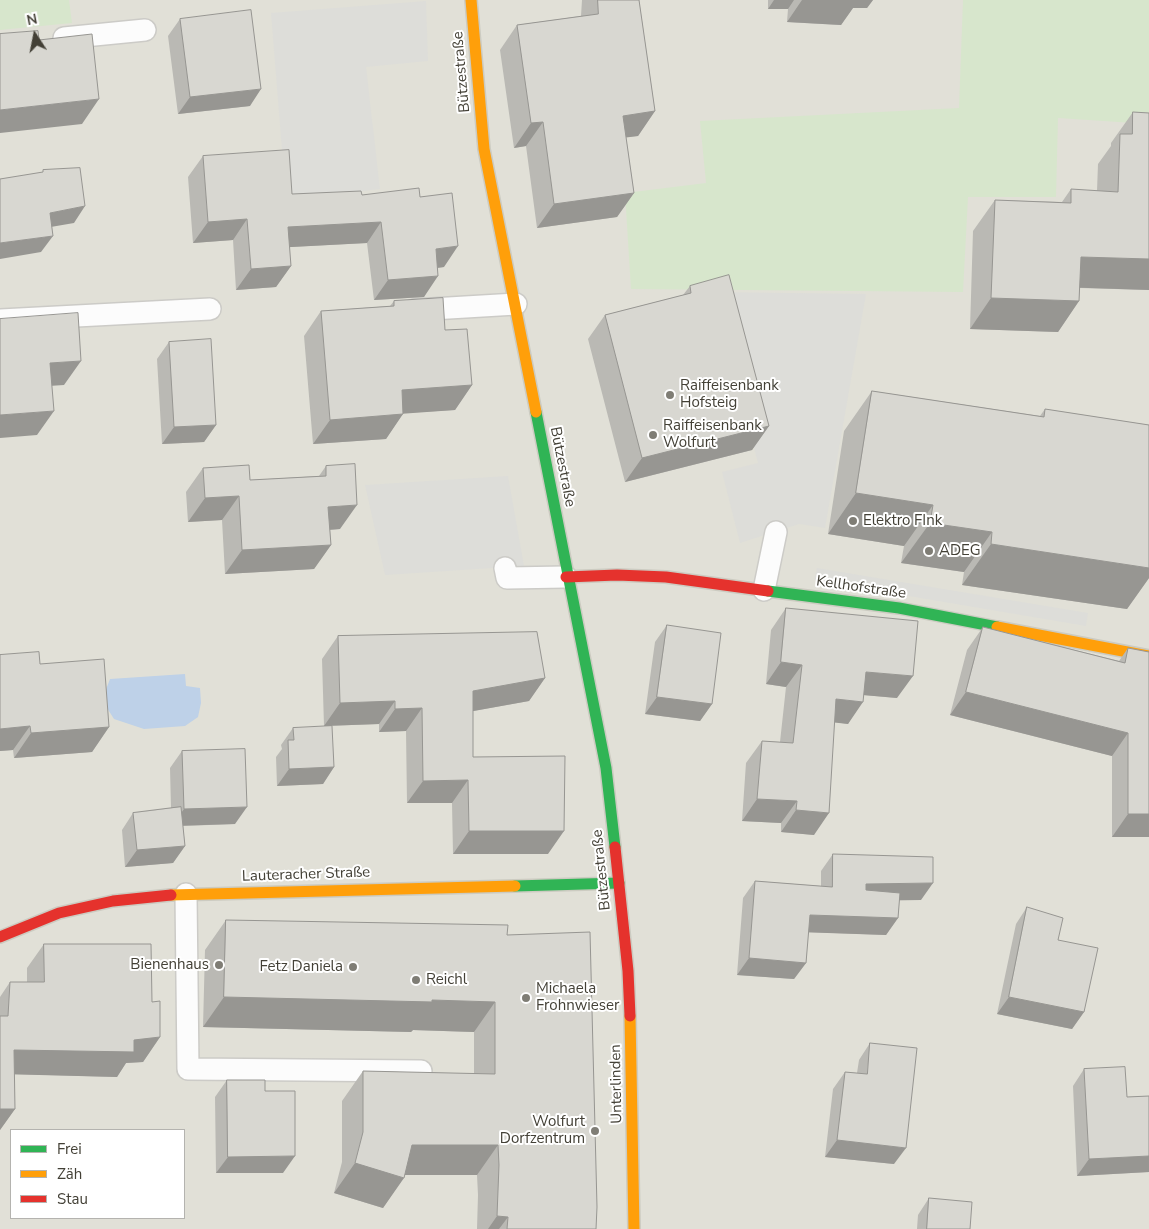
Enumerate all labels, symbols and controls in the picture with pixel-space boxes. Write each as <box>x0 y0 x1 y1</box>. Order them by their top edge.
text: N <box>25 9 39 30</box>
north arrow <box>10 10 60 60</box>
street label: Bützestraße <box>449 31 475 113</box>
place label: Raiffeisenbank Hofsteig <box>680 377 779 412</box>
marker: Raiffeisenbank Hofsteig <box>664 389 676 401</box>
place label: Raiffeisenbank Wolfurt <box>663 417 762 452</box>
street label: Bützestraße <box>545 425 579 509</box>
marker: Raiffeisenbank Wolfurt <box>647 429 659 441</box>
place label: Elektro FInk <box>863 512 942 530</box>
marker: Elektro FInk <box>847 515 859 527</box>
place label: ADEG <box>939 542 981 560</box>
marker: ADEG <box>923 545 935 557</box>
street label: Kellhofstraße <box>815 573 907 603</box>
street label: Bützestraße <box>589 829 615 911</box>
street label: Lauteracher Straße <box>241 864 371 886</box>
place label: Bienenhaus <box>130 956 209 974</box>
place label: Fetz Daniela <box>260 958 343 976</box>
marker: Bienenhaus <box>213 959 225 971</box>
marker: Fetz Daniela <box>347 961 359 973</box>
place label: Reichl <box>426 971 467 989</box>
marker: Reichl <box>410 974 422 986</box>
place label: Michaela Frohnwieser <box>536 980 619 1015</box>
marker: Michaela Frohnwieser <box>520 992 532 1004</box>
street label: Unterlinden <box>607 1044 627 1124</box>
place label: Wolfurt Dorfzentrum <box>500 1113 585 1148</box>
marker: Wolfurt Dorfzentrum <box>589 1125 601 1137</box>
legend <box>10 1129 185 1219</box>
text: Frei <box>57 1139 82 1159</box>
text: Zäh <box>57 1164 82 1184</box>
text: Stau <box>57 1189 88 1209</box>

